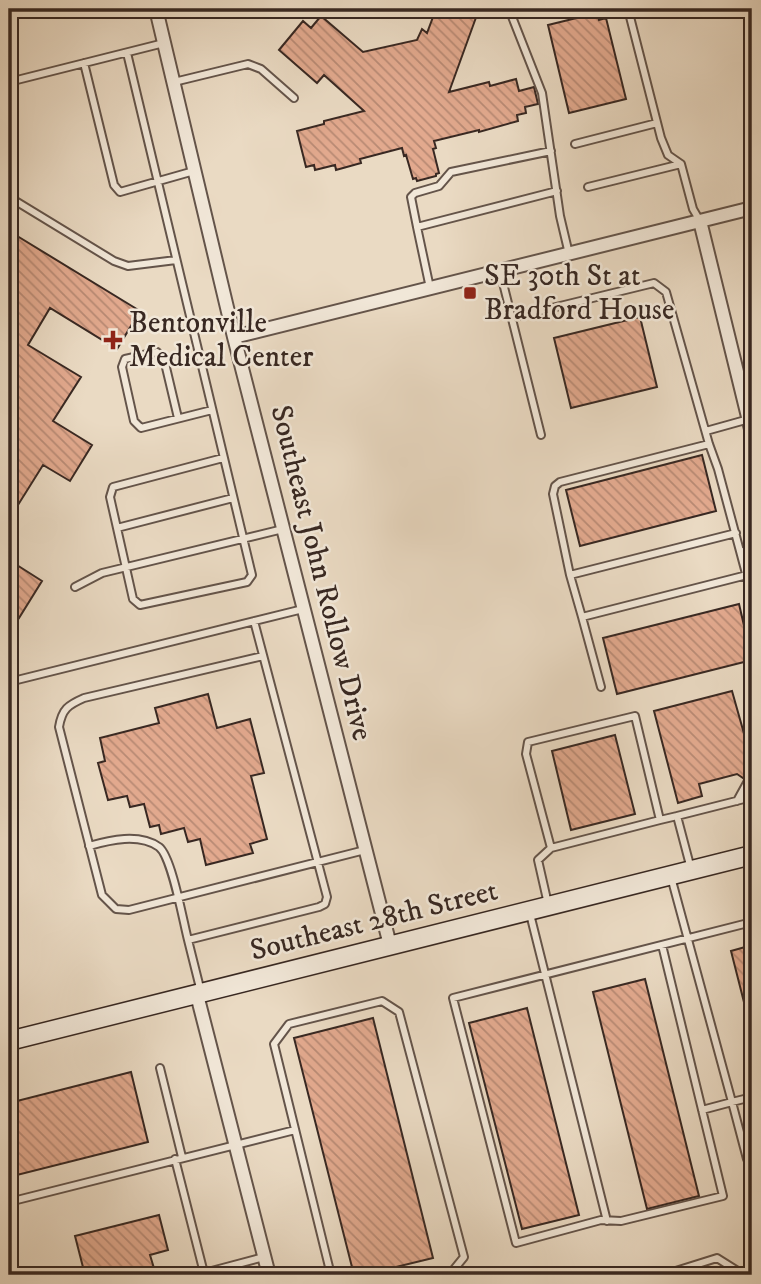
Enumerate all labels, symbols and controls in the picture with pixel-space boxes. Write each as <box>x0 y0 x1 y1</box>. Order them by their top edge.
place label: SE 30th St at Bradford House <box>484 258 674 329</box>
marker: SE 30th St at Bradford House <box>462 285 478 301</box>
place label: Bentonville Medical Center <box>129 305 313 376</box>
marker: Bentonville Medical Center <box>103 330 123 350</box>
street label: Southeast John Rollow Drive <box>261 402 381 744</box>
street label: Southeast 28th Street <box>246 872 502 970</box>

